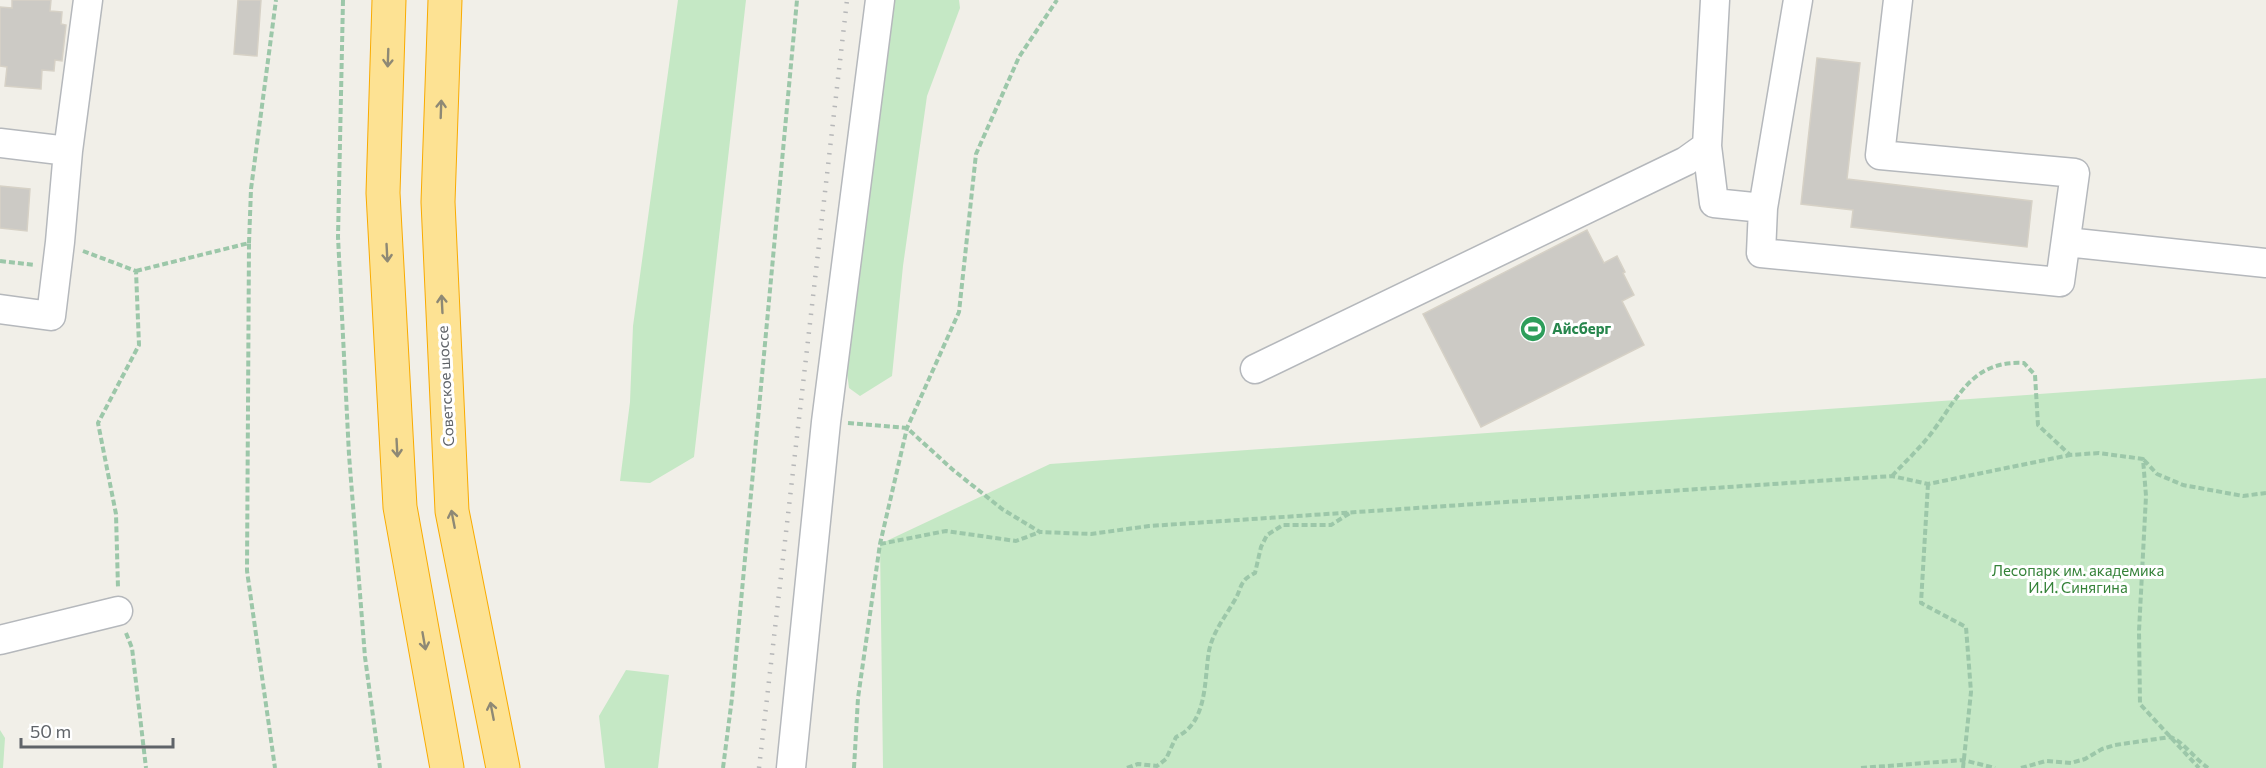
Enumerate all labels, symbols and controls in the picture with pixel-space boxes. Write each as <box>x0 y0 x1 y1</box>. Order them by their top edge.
one-way arrow <box>382 48 393 68</box>
one-way arrow <box>436 100 447 120</box>
one-way arrow <box>381 243 392 263</box>
one-way arrow <box>437 294 448 314</box>
sports icon: Айсберг <box>1518 314 1548 344</box>
place label: Айсберг <box>1552 319 1612 337</box>
street label: Советское шоссе <box>433 325 457 447</box>
one-way arrow <box>391 438 402 458</box>
one-way arrow <box>448 510 459 530</box>
park label: Лесопарк им. академика И.И. Синягина <box>1992 561 2164 596</box>
one-way arrow <box>419 631 430 650</box>
one-way arrow <box>486 701 497 721</box>
scale bar <box>21 711 172 749</box>
text: 50 m <box>30 720 71 742</box>

